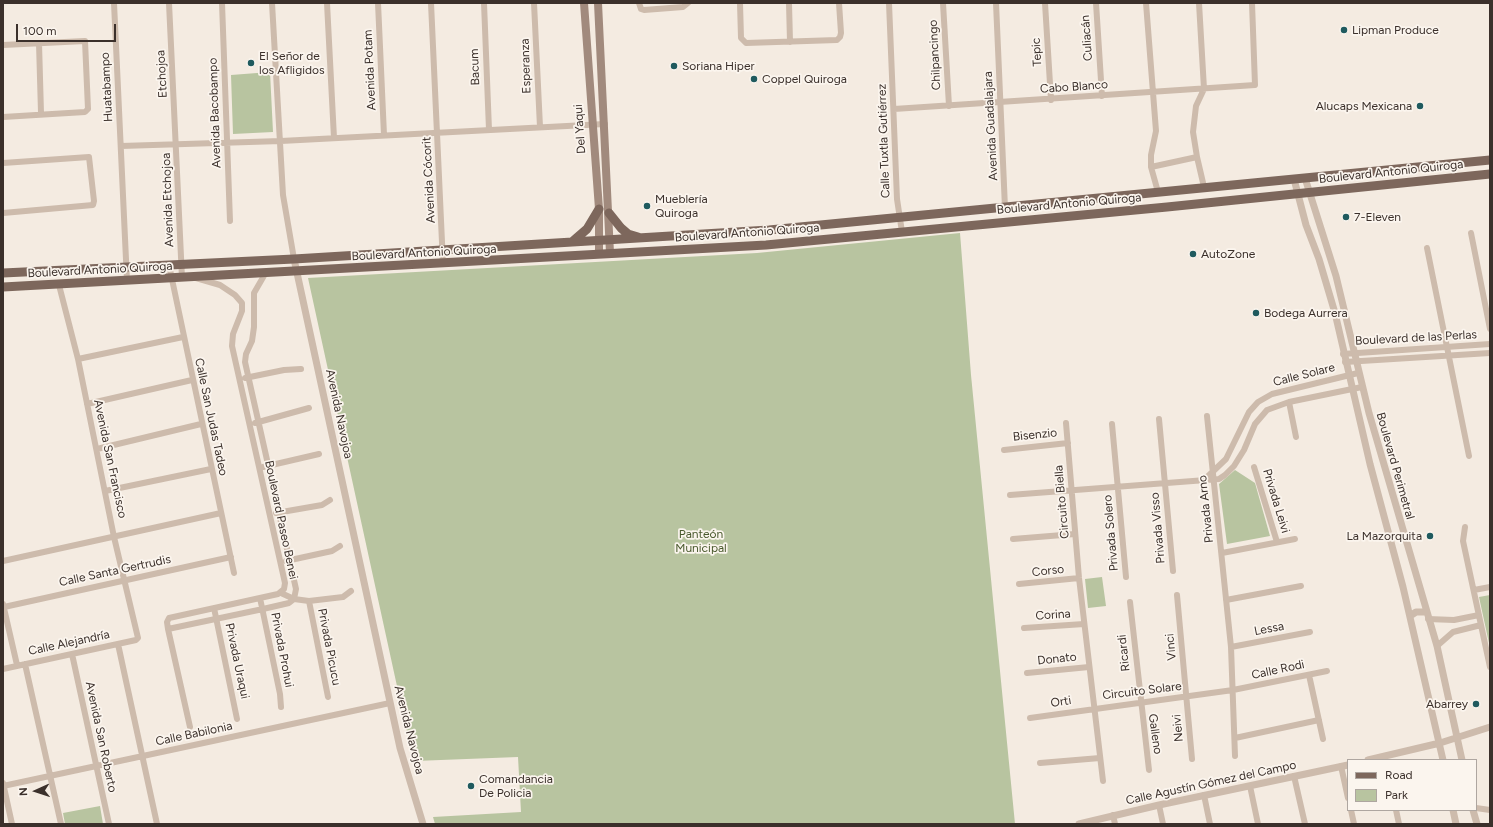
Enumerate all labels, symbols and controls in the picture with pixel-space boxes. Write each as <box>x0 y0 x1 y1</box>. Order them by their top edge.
street label: Culiacán <box>1078 14 1096 62</box>
scale bar <box>18 16 118 42</box>
street label: Chilpancingo <box>926 19 944 91</box>
place label: Lipman Produce <box>1352 23 1439 37</box>
text: 100 m <box>23 24 57 38</box>
marker: Lipman Produce <box>1339 25 1349 35</box>
street label: Avenida Potam <box>361 29 379 111</box>
street label: Tepic <box>1029 37 1045 67</box>
street label: Esperanza <box>518 38 534 94</box>
street label: Bacum <box>467 48 483 86</box>
place label: El Señor de los Afligidos <box>259 49 325 77</box>
street label: Etchojoa <box>154 50 170 98</box>
street label: Huatabampo <box>98 52 116 122</box>
street label: Avenida Bacobampo <box>206 58 224 168</box>
marker: El Señor de los Afligidos <box>246 58 256 68</box>
place label: Soriana Hiper <box>682 59 755 73</box>
marker: Soriana Hiper <box>669 61 679 71</box>
street label: Avenida Guadalajara <box>981 71 1001 181</box>
place label: Coppel Quiroga <box>762 72 847 86</box>
marker: Coppel Quiroga <box>749 74 759 84</box>
street label: Cabo Blanco <box>1040 77 1108 97</box>
street label: Calle Tuxtla Gutiérrez <box>875 84 893 198</box>
place label: Alucaps Mexicana <box>1316 99 1412 113</box>
marker: Alucaps Mexicana <box>1415 101 1425 111</box>
street label: Del Yaqui <box>571 104 589 154</box>
street label: Avenida Cócorit <box>420 136 438 224</box>
street label: Avenida Etchojoa <box>159 153 177 247</box>
street label: Boulevard Antonio Quiroga <box>1318 157 1464 187</box>
street label: Boulevard Antonio Quiroga <box>996 191 1142 217</box>
place label: Mueblería Quiroga <box>655 192 708 220</box>
marker: Mueblería Quiroga <box>642 201 652 211</box>
place label: 7-Eleven <box>1354 210 1401 224</box>
marker: 7-Eleven <box>1341 212 1351 222</box>
street label: Boulevard Antonio Quiroga <box>674 221 820 245</box>
street label: Boulevard Antonio Quiroga <box>351 242 497 264</box>
place label: AutoZone <box>1201 247 1255 261</box>
marker: AutoZone <box>1188 249 1198 259</box>
street label: Boulevard Antonio Quiroga <box>27 259 173 281</box>
place label: Bodega Aurrera <box>1264 306 1348 320</box>
marker: Bodega Aurrera <box>1251 308 1261 318</box>
street label: Boulevard de las Perlas <box>1355 328 1477 348</box>
street label: Calle San Judas Tadeo <box>191 357 231 477</box>
street label: Calle Solare <box>1272 360 1336 390</box>
street label: Avenida Navojoa <box>323 368 355 460</box>
street label: Avenida San Francisco <box>90 398 130 520</box>
street label: Boulevard Perimetral <box>1373 411 1417 521</box>
street label: Bisenzio <box>1012 426 1058 444</box>
street label: Boulevard Paseo Benei <box>261 459 301 581</box>
street label: Circuito Biella <box>1052 465 1072 539</box>
street label: Privada Leivi <box>1259 467 1293 535</box>
street label: Privada Arno <box>1195 474 1217 544</box>
street label: Privada Visso <box>1148 492 1168 564</box>
street label: Privada Solero <box>1100 494 1122 572</box>
park label: Panteón Municipal <box>675 527 727 555</box>
place label: La Mazorquita <box>1346 529 1422 543</box>
marker: La Mazorquita <box>1425 531 1435 541</box>
street label: Calle Santa Gertrudis <box>58 552 172 590</box>
street label: Corso <box>1031 562 1065 580</box>
street label: Privada Picucu <box>314 607 344 687</box>
street label: Corina <box>1035 607 1071 623</box>
street label: Privada Prohui <box>268 611 296 689</box>
street label: Lessa <box>1253 619 1285 639</box>
street label: Privada Uraqui <box>222 622 252 700</box>
street label: Calle Alejandría <box>27 627 111 659</box>
street label: Vinci <box>1163 633 1179 661</box>
street label: Ricardi <box>1115 634 1133 672</box>
street label: Donato <box>1037 650 1077 668</box>
street label: Calle Rodi <box>1250 657 1306 683</box>
street label: Circuito Solare <box>1102 679 1182 703</box>
street label: Avenida San Roberto <box>82 680 120 794</box>
street label: Avenida Navojoa <box>391 684 427 776</box>
street label: Orti <box>1050 693 1072 711</box>
place label: Abarrey <box>1426 697 1468 711</box>
marker: Abarrey <box>1471 699 1481 709</box>
street label: Galleno <box>1145 713 1165 755</box>
street label: Neivi <box>1170 714 1186 742</box>
street label: Calle Babilonia <box>154 719 234 749</box>
street label: Calle Agustín Gómez del Campo <box>1124 758 1298 808</box>
legend <box>1347 759 1477 811</box>
text: Road <box>1385 768 1413 782</box>
north arrow <box>16 771 56 811</box>
place label: Comandancia De Policia <box>479 772 553 800</box>
marker: Comandancia De Policia <box>466 781 476 791</box>
text: N <box>17 787 30 796</box>
text: Park <box>1385 788 1408 802</box>

